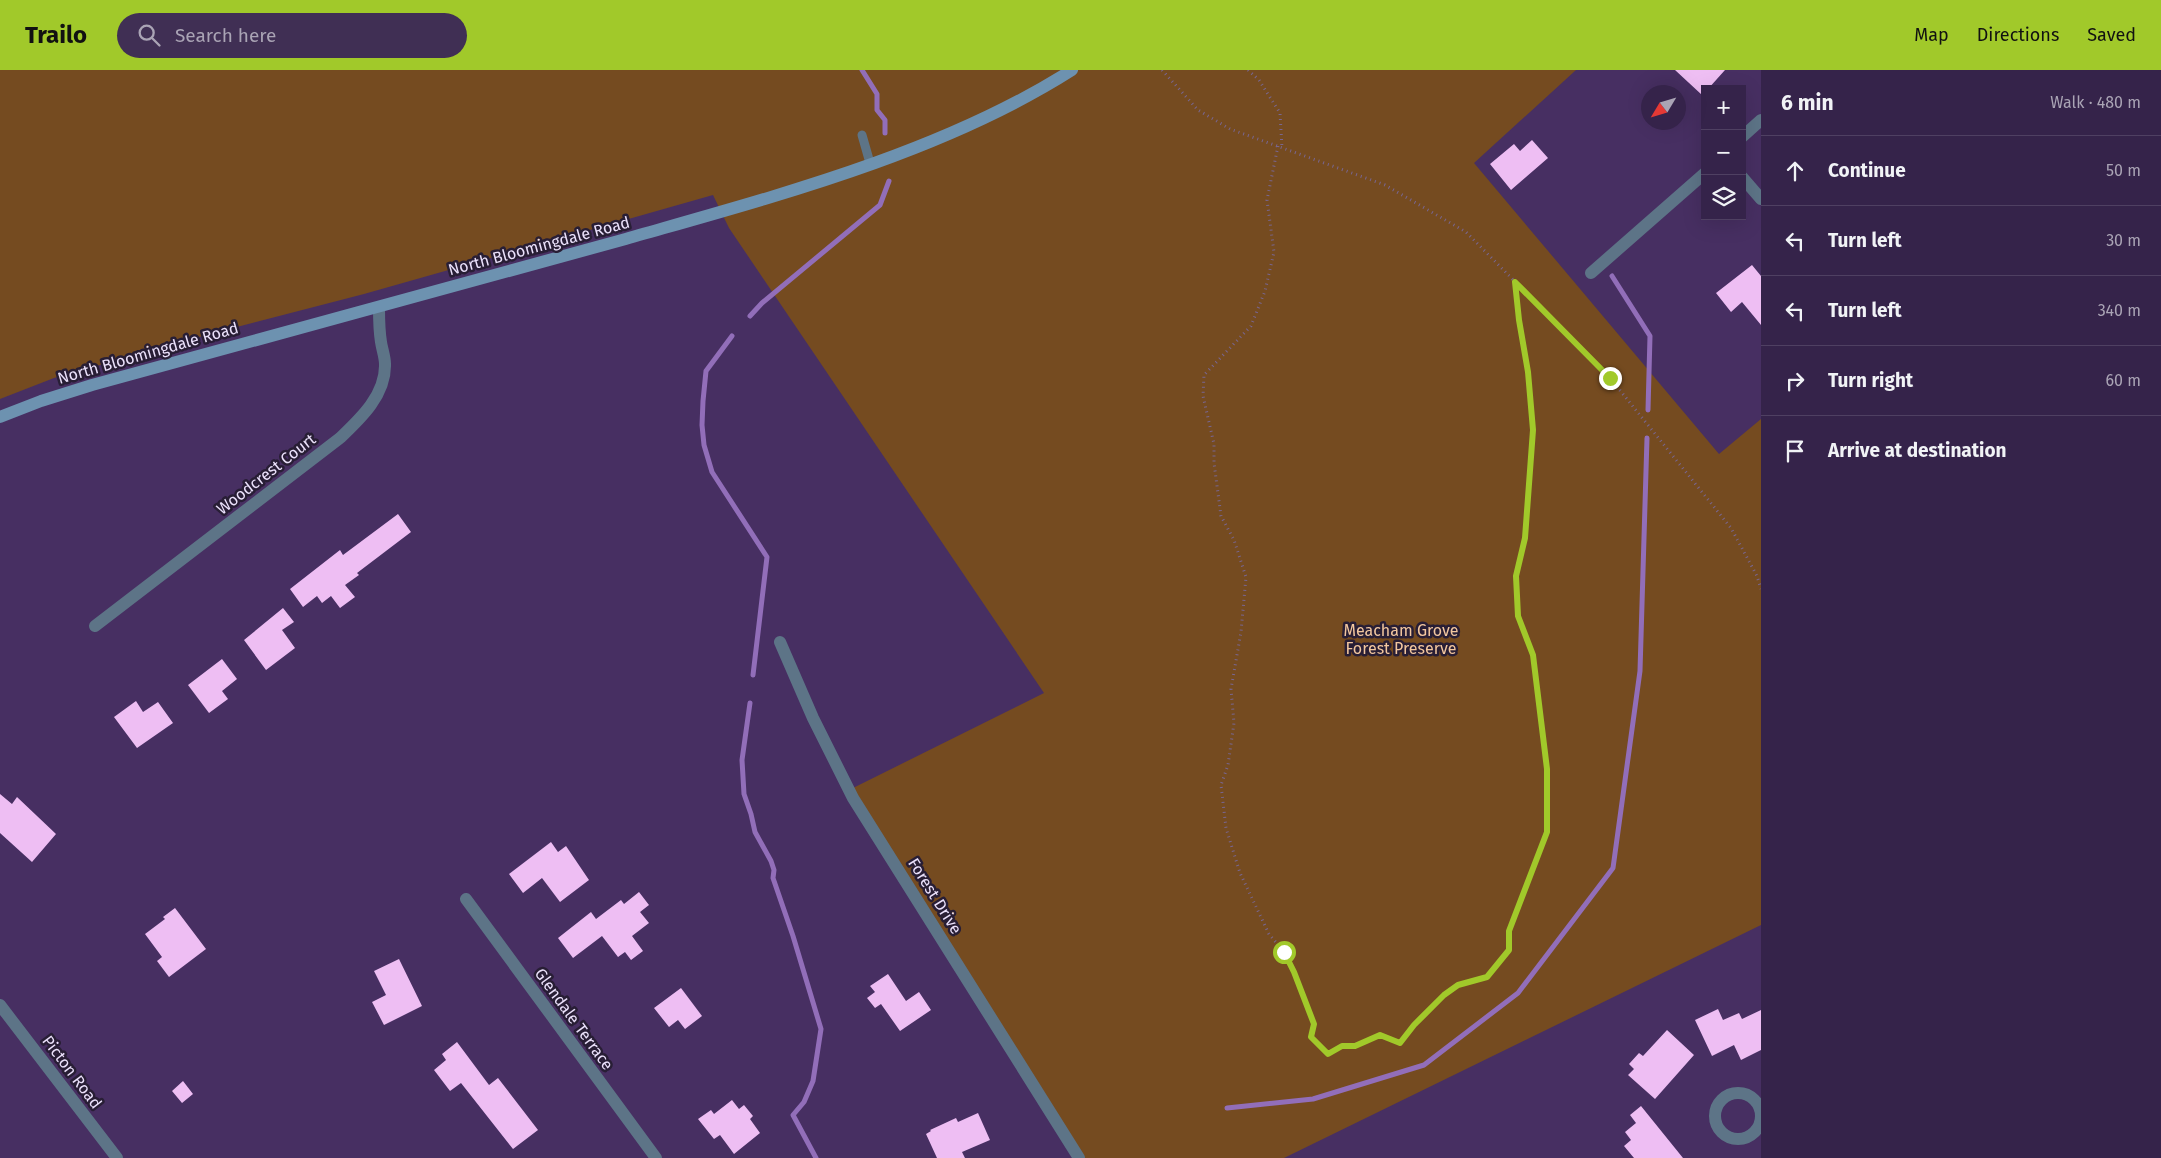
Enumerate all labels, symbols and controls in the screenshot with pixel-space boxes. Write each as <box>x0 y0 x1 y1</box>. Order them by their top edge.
search box <box>117 13 467 58</box>
text: Trailo <box>25 21 87 49</box>
icon: search <box>135 21 163 49</box>
text: Search here <box>175 24 276 47</box>
text: Map <box>1914 24 1949 46</box>
text: Directions <box>1977 24 2059 46</box>
text: Saved <box>2087 24 2136 46</box>
north arrow <box>1641 85 1686 130</box>
map controls <box>1701 85 1746 220</box>
button: + <box>1701 85 1746 130</box>
text: 6 min <box>1781 90 1834 116</box>
text: Walk · 480 m <box>2050 93 2141 112</box>
button: − <box>1701 130 1746 175</box>
icon: ahead <box>1781 157 1809 185</box>
text: Continue <box>1828 159 1906 182</box>
text: 50 m <box>2106 161 2141 180</box>
button: layers <box>1701 175 1746 220</box>
street label: North Bloomingdale Road <box>446 213 632 279</box>
icon: left <box>1781 227 1809 255</box>
text: Turn left <box>1828 229 1902 252</box>
text: 30 m <box>2106 231 2141 250</box>
icon: left <box>1781 297 1809 325</box>
text: Turn left <box>1828 299 1902 322</box>
text: 340 m <box>2098 301 2141 320</box>
street label: North Bloomingdale Road <box>55 318 241 388</box>
route end <box>1599 367 1622 390</box>
icon: right <box>1781 367 1809 395</box>
text: Turn right <box>1828 369 1913 392</box>
text: 60 m <box>2106 371 2141 390</box>
street label: Woodcrest Court <box>213 429 319 518</box>
icon: arrive <box>1781 437 1809 465</box>
text: Arrive at destination <box>1828 439 2007 462</box>
park label: Meacham Grove Forest Preserve <box>1344 621 1459 658</box>
street label: Forest Drive <box>904 854 966 938</box>
route start <box>1273 941 1296 964</box>
street label: Glendale Terrace <box>531 964 617 1074</box>
street label: Picton Road <box>38 1032 106 1112</box>

